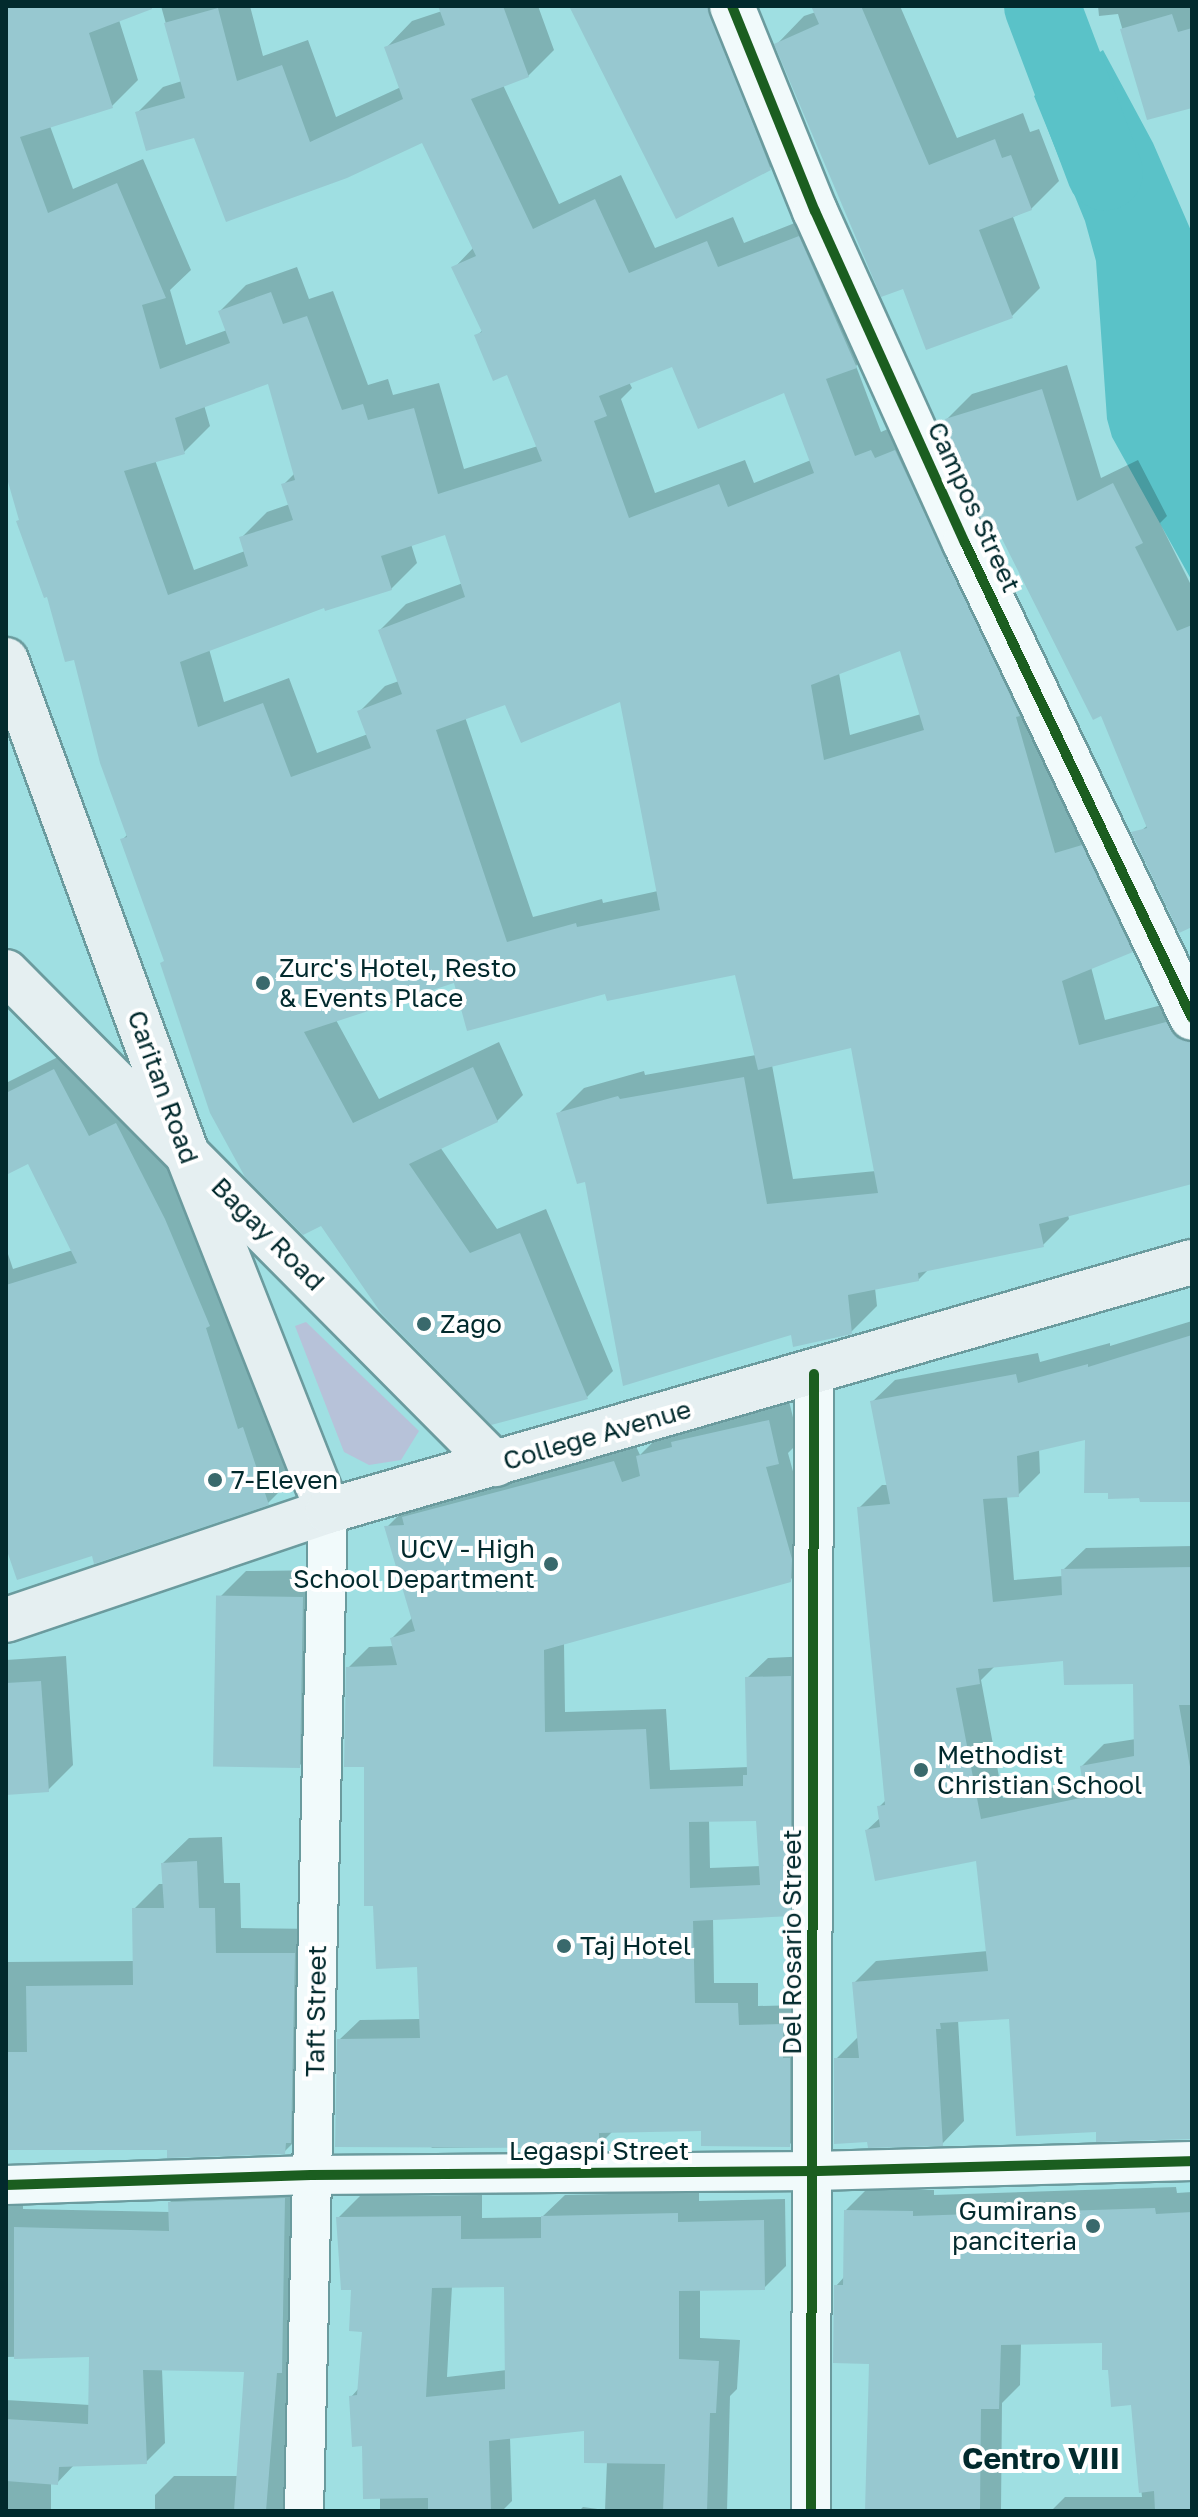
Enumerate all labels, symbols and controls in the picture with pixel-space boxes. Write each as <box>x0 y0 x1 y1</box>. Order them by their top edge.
street label: Campos Street <box>921 417 1027 597</box>
place label: Zurc's Hotel, Resto & Events Place <box>279 952 517 1014</box>
marker: Zurc's Hotel, Resto & Events Place <box>254 974 272 992</box>
street label: Caritan Road <box>121 1006 205 1168</box>
street label: Bagay Road <box>205 1171 331 1297</box>
place label: Zago <box>440 1308 502 1340</box>
marker: Zago <box>415 1315 433 1333</box>
street label: College Avenue <box>499 1393 695 1477</box>
place label: 7-Eleven <box>231 1464 338 1496</box>
marker: 7-Eleven <box>206 1471 224 1489</box>
place label: UCV - High School Department <box>293 1533 535 1594</box>
marker: UCV - High School Department <box>542 1555 560 1573</box>
place label: Methodist Christian School <box>937 1739 1142 1800</box>
marker: Methodist Christian School <box>912 1761 930 1779</box>
street label: Del Rosario Street <box>776 1829 808 2055</box>
place label: Taj Hotel <box>580 1930 691 1962</box>
marker: Taj Hotel <box>555 1937 573 1955</box>
street label: Taft Street <box>299 1945 333 2077</box>
street label: Legaspi Street <box>509 2135 689 2167</box>
place label: Gumirans panciteria <box>952 2195 1077 2256</box>
marker: Gumirans panciteria <box>1084 2217 1102 2235</box>
district label: Centro VIII <box>962 2440 1120 2476</box>

